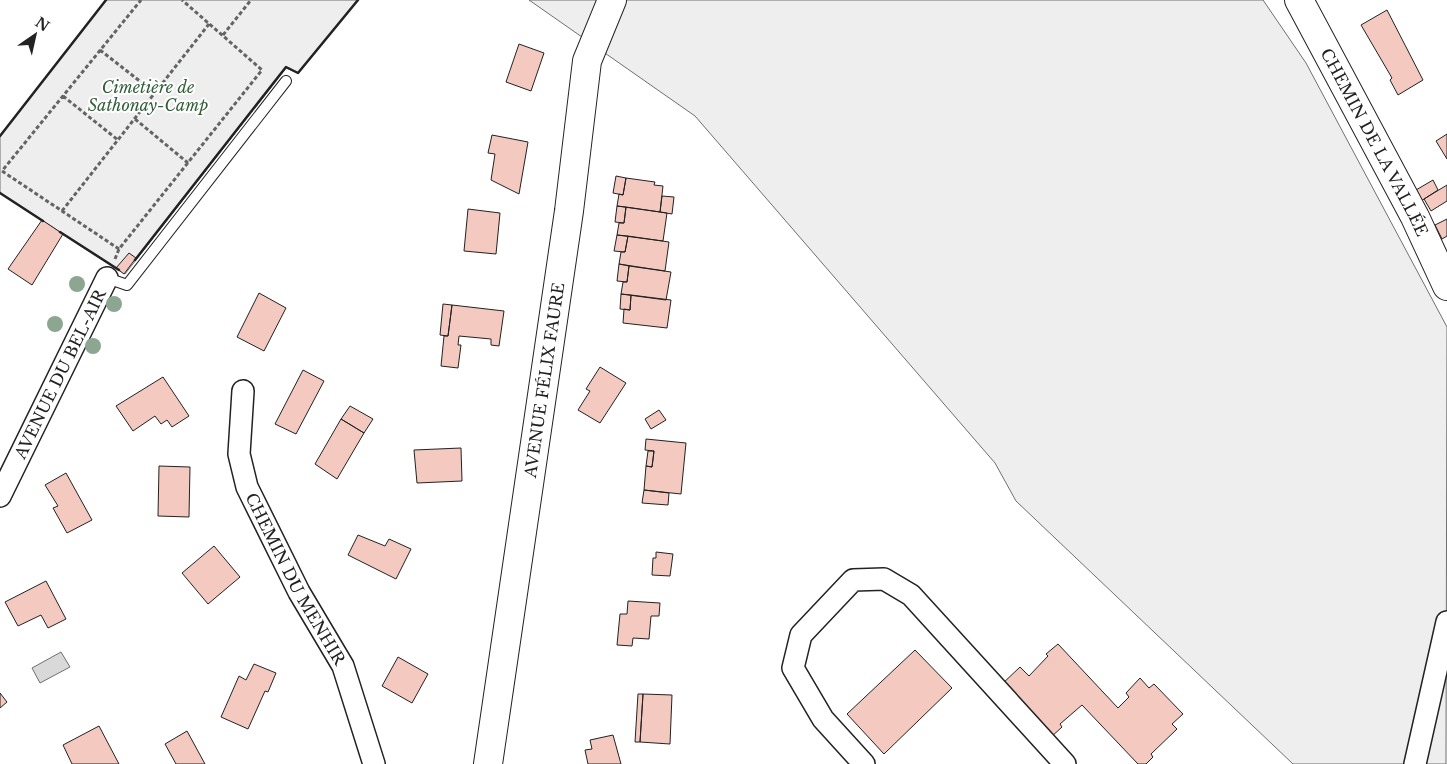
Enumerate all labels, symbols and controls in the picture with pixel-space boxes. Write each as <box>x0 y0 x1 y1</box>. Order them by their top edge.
north arrow <box>10 10 60 60</box>
text: N <box>32 13 53 35</box>
street label: CHEMIN DE LA VALLÉE <box>1317 45 1432 239</box>
park label: Cimetière de Sathonay-Camp <box>88 77 208 115</box>
street label: AVENUE FÉLIX FAURE <box>520 281 568 480</box>
street label: AVENUE DU BEL-AIR <box>9 285 111 463</box>
street label: CHEMIN DU MENHIR <box>241 490 351 670</box>

